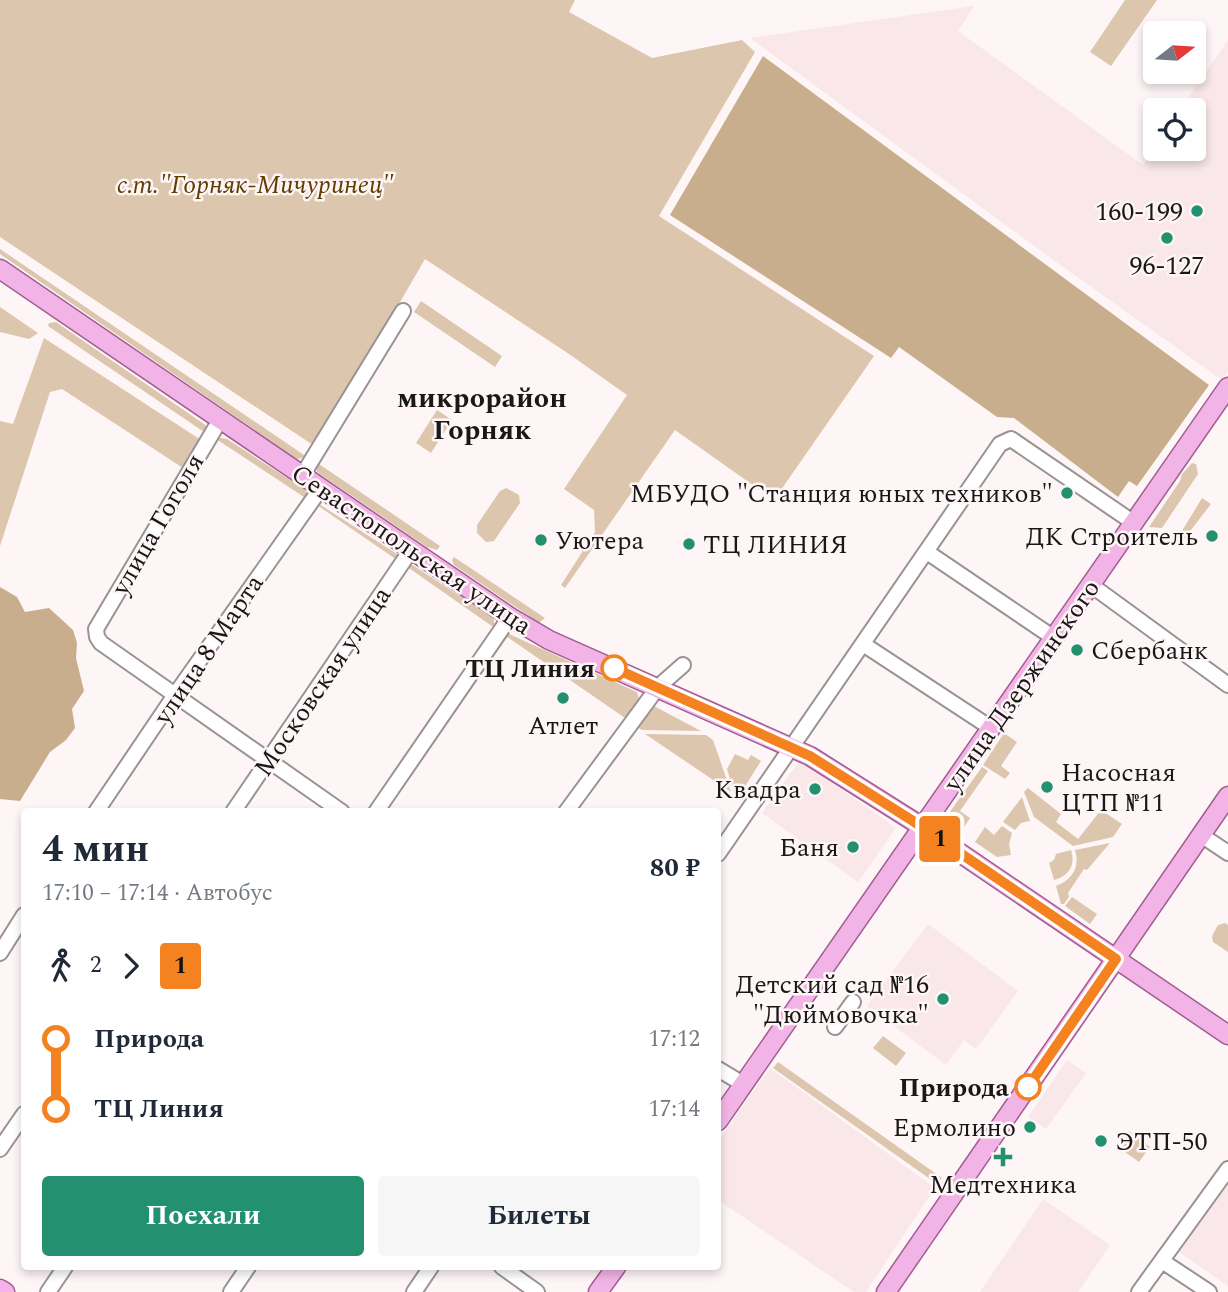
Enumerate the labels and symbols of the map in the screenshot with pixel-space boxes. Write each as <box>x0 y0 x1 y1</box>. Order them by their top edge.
north arrow <box>1143 21 1206 84</box>
park label: с.т."Горняк-Мичуринец" <box>116 165 394 205</box>
place label: 160-199 <box>1095 192 1183 232</box>
marker: 160-199 <box>1189 203 1205 219</box>
marker: 96-127 <box>1159 230 1175 246</box>
place label: 96-127 <box>1130 246 1204 286</box>
district label: микрорайон Горняк <box>397 377 567 452</box>
street label: улица Гоголя <box>100 446 215 604</box>
street label: Севастопольская улица <box>283 454 540 646</box>
place label: МБУДО "Станция юных техников" <box>630 474 1053 514</box>
marker: МБУДО "Станция юных техников" <box>1059 485 1075 501</box>
place label: ДК Строитель <box>1026 517 1198 557</box>
place label: Уютера <box>555 521 645 561</box>
place label: ТЦ ЛИНИЯ <box>703 525 848 565</box>
marker: ДК Строитель <box>1204 528 1220 544</box>
marker: Уютера <box>533 532 549 548</box>
marker: ТЦ ЛИНИЯ <box>681 536 697 552</box>
street label: улица 8 Марта <box>143 566 274 734</box>
street label: улица Дзержинского <box>933 571 1110 801</box>
street label: Московская улица <box>244 578 402 785</box>
place label: Сбербанк <box>1091 631 1208 671</box>
marker: Сбербанк <box>1069 642 1085 658</box>
place label: ТЦ Линия <box>465 649 595 689</box>
marker: ТЦ Линия <box>601 655 627 681</box>
marker: Атлет <box>555 690 571 706</box>
place label: Атлет <box>528 706 599 746</box>
place label: Насосная ЦТП №11 <box>1061 753 1176 823</box>
place label: Квадра <box>714 770 801 810</box>
marker: Насосная ЦТП №11 <box>1039 779 1055 795</box>
marker: Квадра <box>807 781 823 797</box>
line badge: 1 <box>917 816 963 862</box>
place label: Баня <box>779 828 839 868</box>
marker: Баня <box>845 839 861 855</box>
place label: Детский сад №16 "Дюймовочка" <box>735 965 929 1035</box>
marker: Детский сад №16 "Дюймовочка" <box>935 991 951 1007</box>
place label: Природа <box>899 1068 1010 1108</box>
marker: Природа <box>1015 1074 1041 1100</box>
place label: Ермолино <box>893 1108 1016 1148</box>
marker: Ермолино <box>1022 1119 1038 1135</box>
place label: ЭТП-50 <box>1115 1122 1207 1162</box>
marker: ЭТП-50 <box>1093 1133 1109 1149</box>
marker: Медтехника <box>995 1149 1011 1165</box>
place label: Медтехника <box>929 1165 1077 1205</box>

